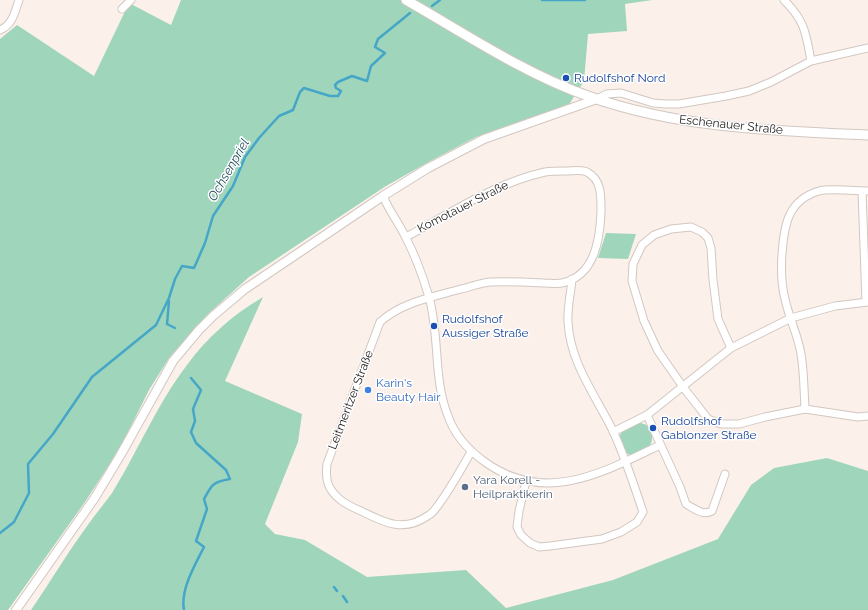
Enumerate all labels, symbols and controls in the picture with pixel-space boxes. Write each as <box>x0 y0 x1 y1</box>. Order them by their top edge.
place label: Rudolfshof Nord <box>574 71 665 85</box>
marker: Rudolfshof Nord <box>561 73 571 83</box>
street label: Eschenauer Straße <box>678 112 784 138</box>
water label: Ochsenpriel <box>205 136 253 204</box>
street label: Komotauer Straße <box>415 178 511 236</box>
place label: Rudolfshof Aussiger Straße <box>442 312 529 340</box>
marker: Rudolfshof Aussiger Straße <box>429 321 439 331</box>
street label: Leitmeritzer Straße <box>325 348 377 452</box>
place label: Karin's Beauty Hair <box>376 376 440 404</box>
marker: Karin's Beauty Hair <box>363 385 373 395</box>
place label: Rudolfshof Gablonzer Straße <box>661 414 757 442</box>
marker: Rudolfshof Gablonzer Straße <box>648 423 658 433</box>
place label: Yara Korell - Heilpraktikerin <box>473 473 553 501</box>
marker: Yara Korell - Heilpraktikerin <box>460 482 470 492</box>

